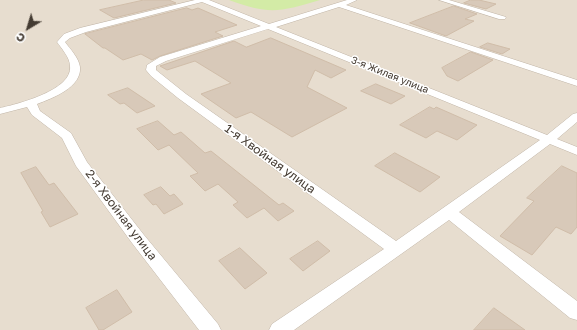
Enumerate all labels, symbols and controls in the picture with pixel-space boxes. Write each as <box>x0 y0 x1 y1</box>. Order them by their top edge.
north arrow <box>8 8 48 48</box>
text: С <box>13 30 27 45</box>
street label: 3-я Жилая улица <box>349 54 431 96</box>
street label: 1-я Хвойная улица <box>222 121 318 197</box>
street label: 2-я Хвойная улица <box>82 167 160 263</box>

